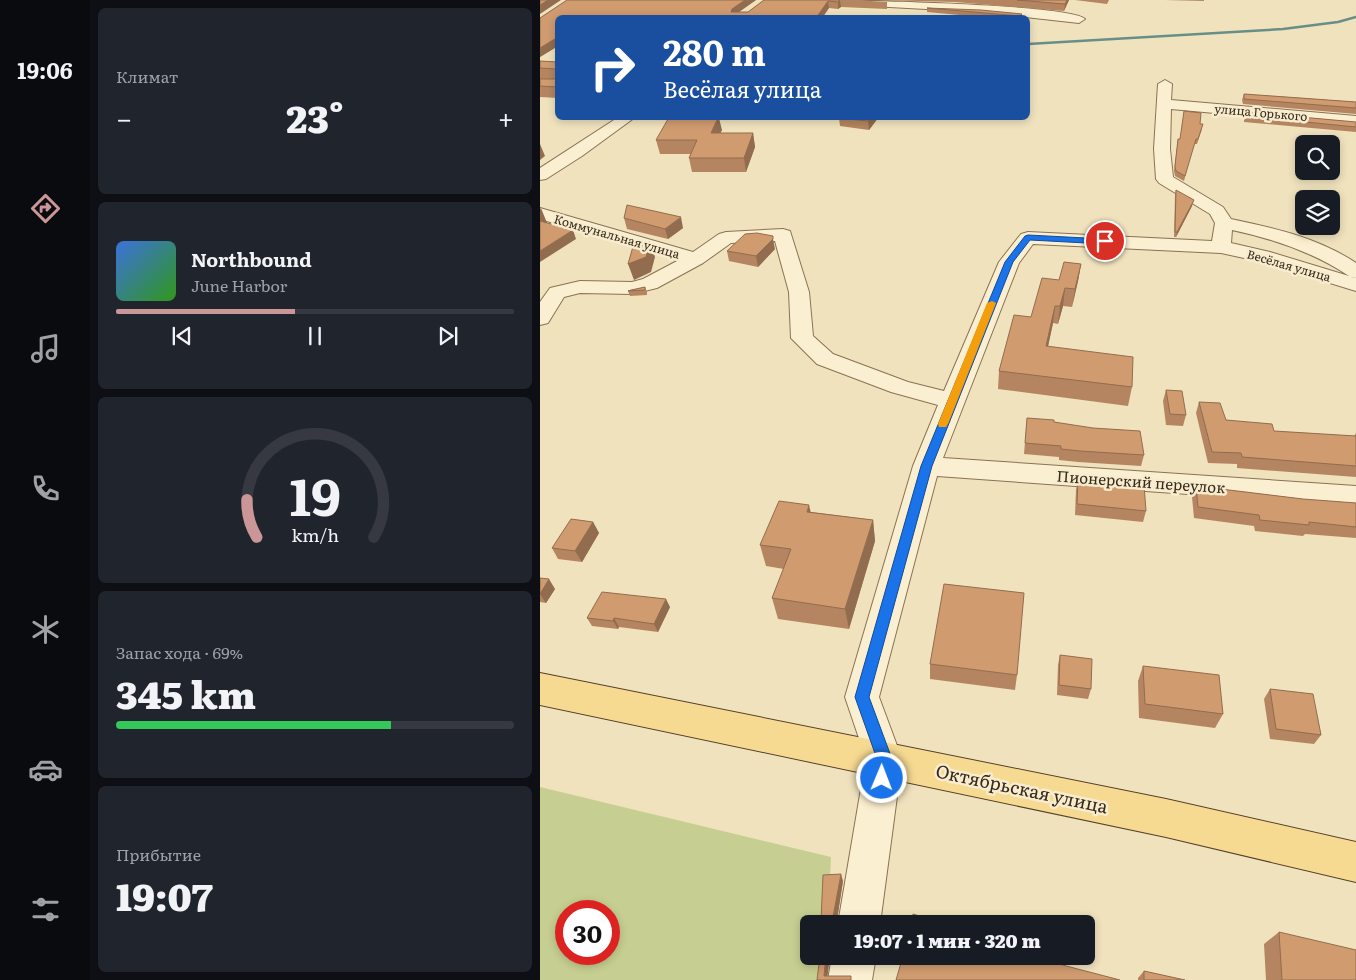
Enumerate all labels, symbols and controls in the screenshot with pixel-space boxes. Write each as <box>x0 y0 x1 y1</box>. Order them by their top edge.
text: 280 m <box>663 25 766 77</box>
icon: right <box>580 35 645 100</box>
text: 19:06 <box>17 53 73 86</box>
text: Климат <box>116 64 178 88</box>
text: Весёлая улица <box>663 72 822 105</box>
text: 23° <box>286 88 344 145</box>
text: − <box>116 96 132 138</box>
text: + <box>498 96 514 138</box>
street label: улица Горького <box>1214 99 1308 125</box>
map controls <box>1295 135 1340 235</box>
button: search <box>1295 135 1340 180</box>
button: layers <box>1295 190 1340 235</box>
icon: directions <box>28 191 63 226</box>
street label: Коммунальная улица <box>552 209 683 263</box>
pin <box>1084 220 1126 262</box>
icon: arrive <box>1091 227 1119 255</box>
street label: Весёлая улица <box>1245 244 1334 286</box>
text: Northbound <box>191 245 312 273</box>
text: June Harbor <box>191 273 287 297</box>
icon: previous <box>168 322 196 350</box>
icon: pause <box>301 322 329 350</box>
icon: next <box>434 322 462 350</box>
icon: music <box>28 331 63 366</box>
text: 19 <box>289 455 341 532</box>
street label: Пионерский переулок <box>1056 464 1226 498</box>
icon: phone <box>28 471 63 506</box>
text: km/h <box>291 521 339 548</box>
icon: climate <box>28 612 63 647</box>
text: Запас хода · 69% <box>116 640 243 664</box>
text: 345 km <box>116 664 256 721</box>
position arrow <box>855 751 907 803</box>
icon: car <box>28 752 63 787</box>
street label: Октябрьская улица <box>933 757 1111 819</box>
text: Прибытие <box>116 842 201 866</box>
text: 19:07 <box>116 866 213 923</box>
icon: filters <box>28 892 63 927</box>
speed limit sign: 30 <box>555 900 620 965</box>
text: 19:07 · 1 мин · 320 m <box>854 926 1041 954</box>

